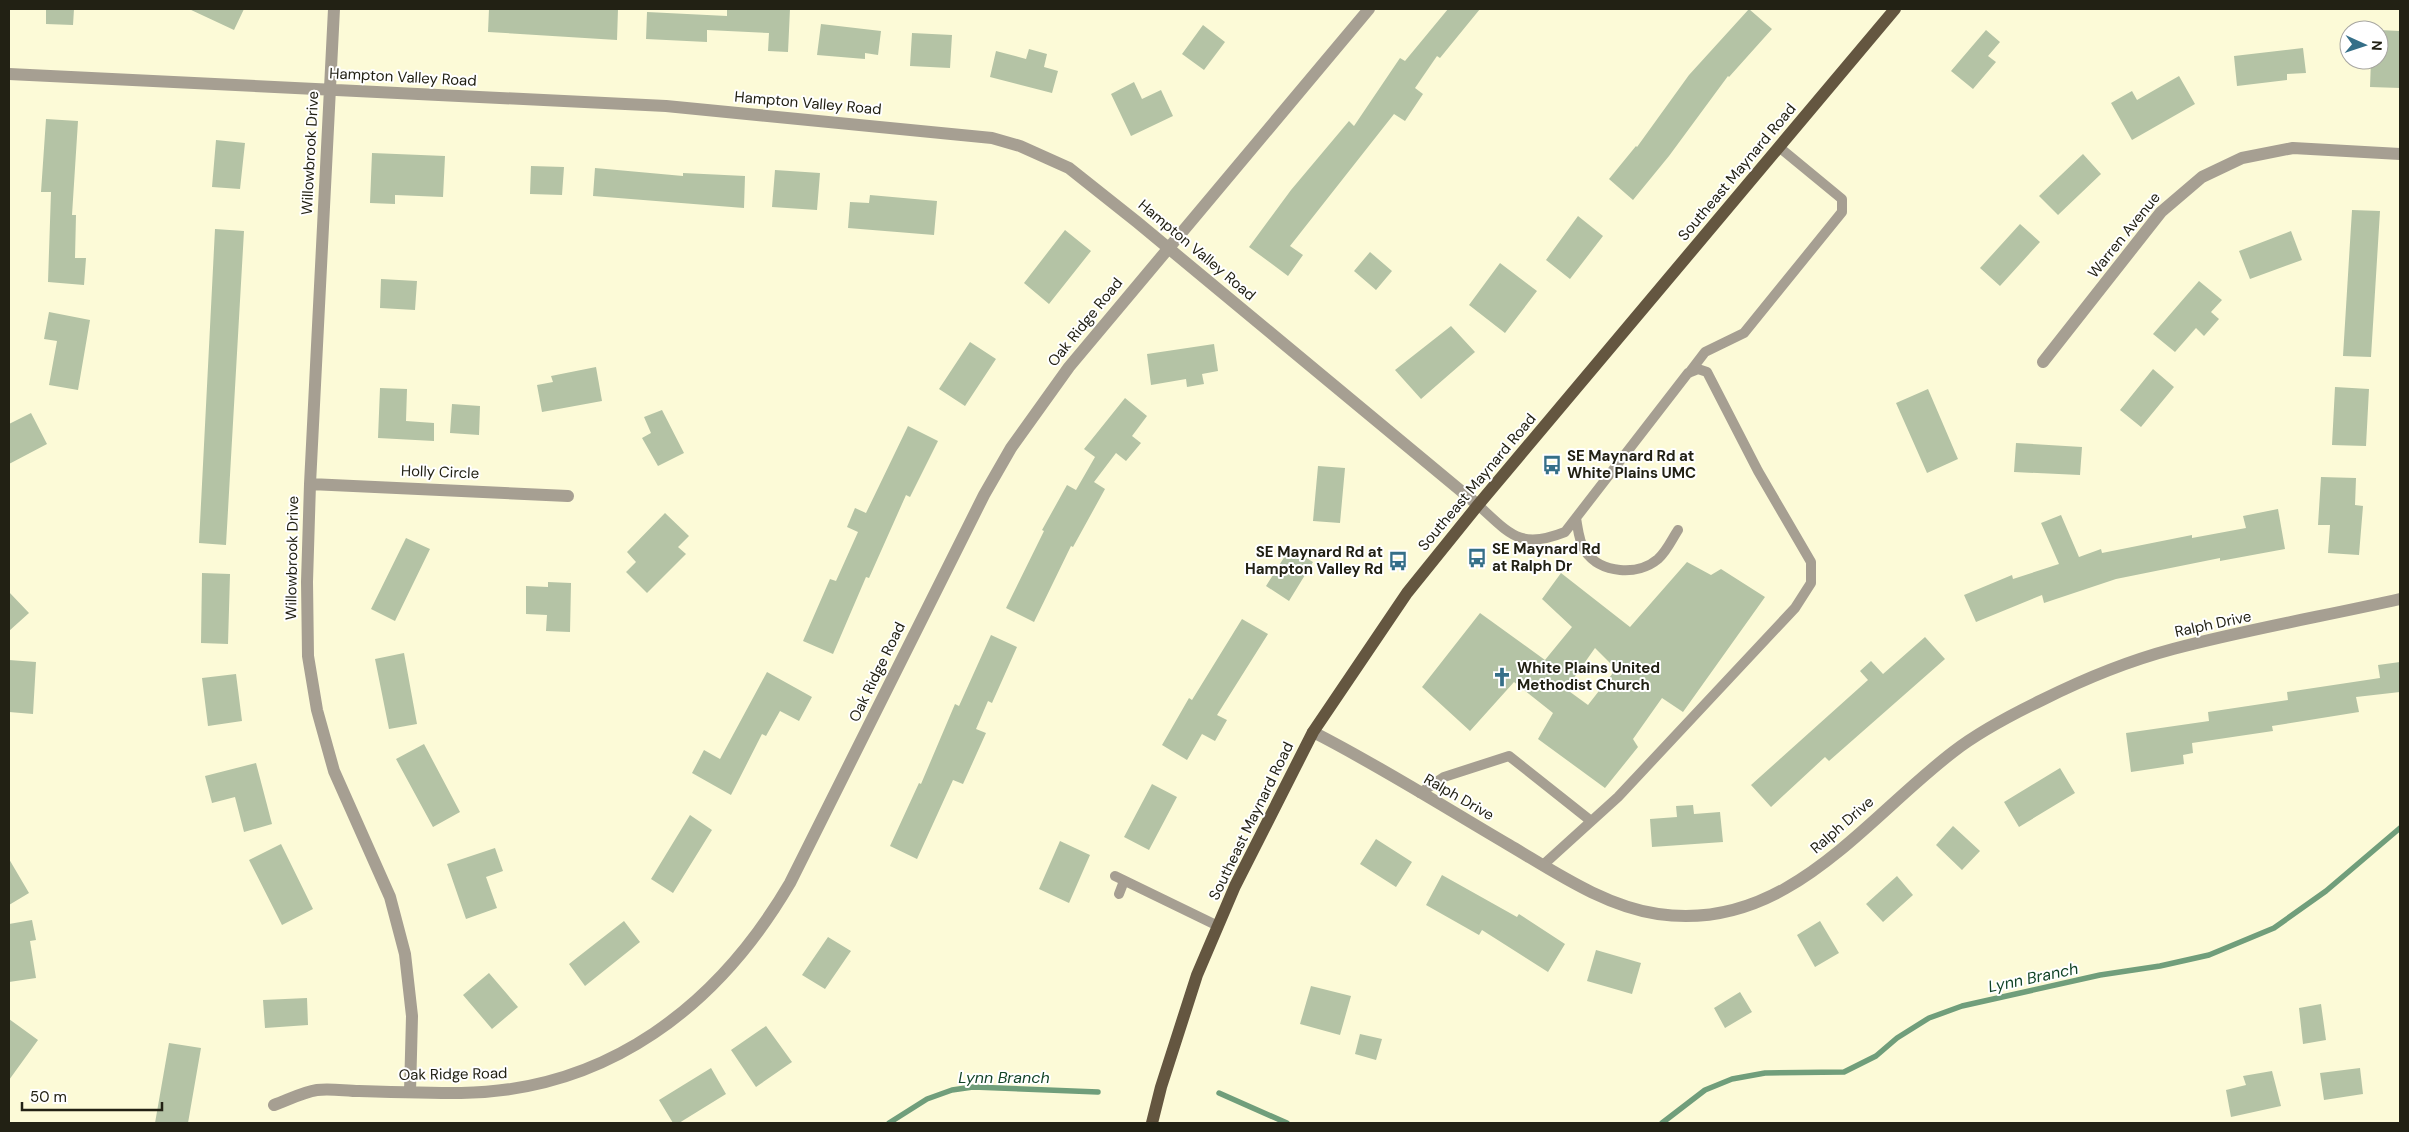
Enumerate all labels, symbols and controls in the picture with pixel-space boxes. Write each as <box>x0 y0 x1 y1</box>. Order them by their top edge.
north arrow <box>2339 20 2389 70</box>
text: N <box>2368 40 2386 51</box>
street label: Hampton Valley Road <box>329 63 477 91</box>
street label: Hampton Valley Road <box>734 87 882 119</box>
street label: Willowbrook Drive <box>297 90 323 216</box>
street label: Southeast Maynard Road <box>1674 99 1800 245</box>
street label: Warren Avenue <box>2083 188 2165 282</box>
street label: Hampton Valley Road <box>1134 195 1260 305</box>
street label: Oak Ridge Road <box>1043 273 1127 371</box>
street label: Southeast Maynard Road <box>1414 409 1540 555</box>
place label: SE Maynard Rd at White Plains UMC <box>1567 446 1696 483</box>
bus stop icon: SE Maynard Rd at White Plains UMC <box>1541 454 1563 476</box>
street label: Holly Circle <box>401 461 479 483</box>
street label: Willowbrook Drive <box>281 496 303 620</box>
place label: SE Maynard Rd at Ralph Dr <box>1492 539 1600 576</box>
place label: SE Maynard Rd at Hampton Valley Rd <box>1245 542 1383 579</box>
bus stop icon: SE Maynard Rd at Ralph Dr <box>1466 547 1488 569</box>
bus stop icon: SE Maynard Rd at Hampton Valley Rd <box>1387 550 1409 572</box>
street label: Ralph Drive <box>2173 606 2253 642</box>
street label: Oak Ridge Road <box>844 619 910 725</box>
place label: White Plains United Methodist Church <box>1517 658 1660 695</box>
church icon: White Plains United Methodist Church <box>1491 666 1513 688</box>
street label: Southeast Maynard Road <box>1204 739 1298 903</box>
street label: Ralph Drive <box>1420 769 1498 825</box>
street label: Ralph Drive <box>1806 792 1878 858</box>
water label: Lynn Branch <box>1986 958 2080 997</box>
street label: Oak Ridge Road <box>398 1063 508 1085</box>
water label: Lynn Branch <box>958 1067 1050 1088</box>
scale bar <box>22 1080 162 1112</box>
text: 50 m <box>30 1087 67 1107</box>

